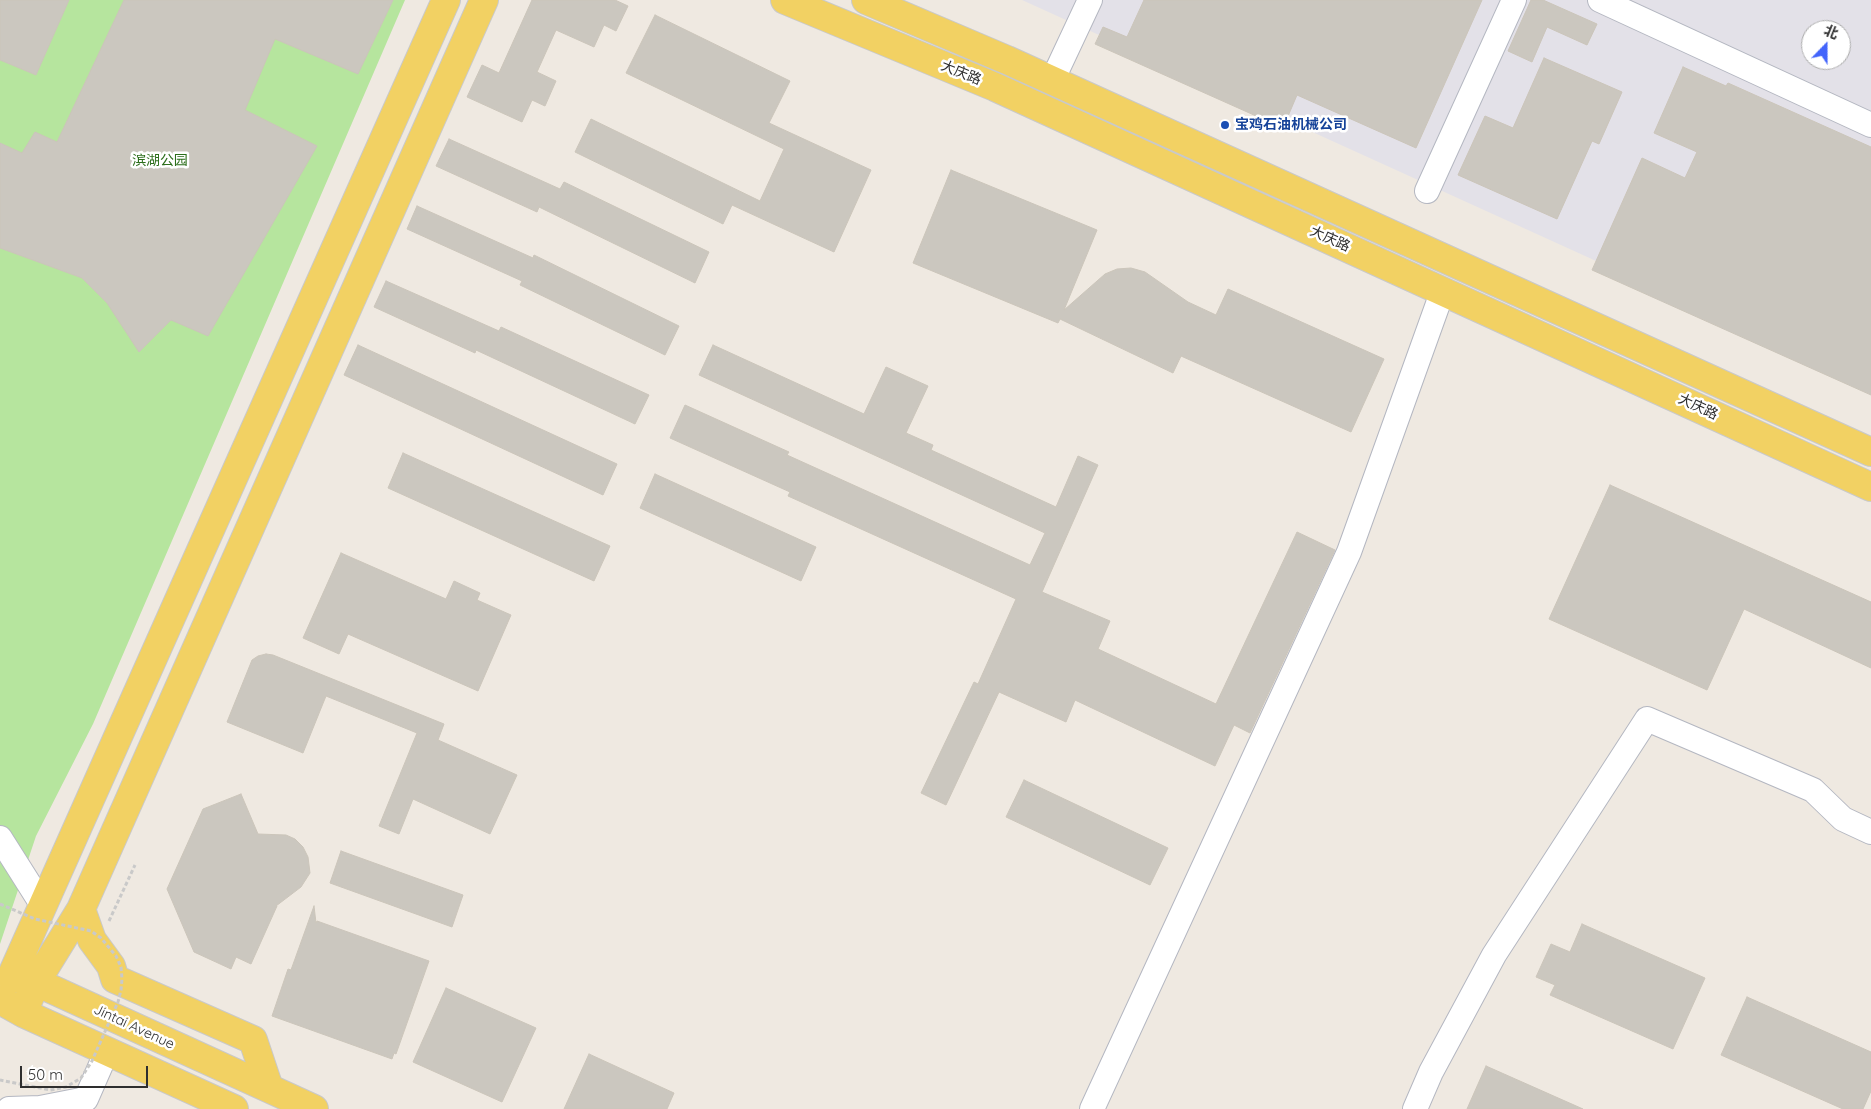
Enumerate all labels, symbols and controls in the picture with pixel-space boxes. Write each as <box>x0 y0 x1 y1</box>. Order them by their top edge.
north arrow <box>1801 20 1851 70</box>
text: 北 <box>1821 21 1841 43</box>
street label: 大庆路 <box>938 57 984 89</box>
place label: 宝鸡石油机械公司 <box>1235 117 1347 133</box>
marker: 宝鸡石油机械公司 <box>1219 119 1231 131</box>
park label: 滨湖公园 <box>132 153 188 169</box>
street label: 大庆路 <box>1307 223 1353 255</box>
street label: 大庆路 <box>1675 391 1721 423</box>
street label: Jintai Avenue <box>91 1001 177 1053</box>
scale bar <box>22 1056 150 1088</box>
text: 50 m <box>28 1065 63 1084</box>

